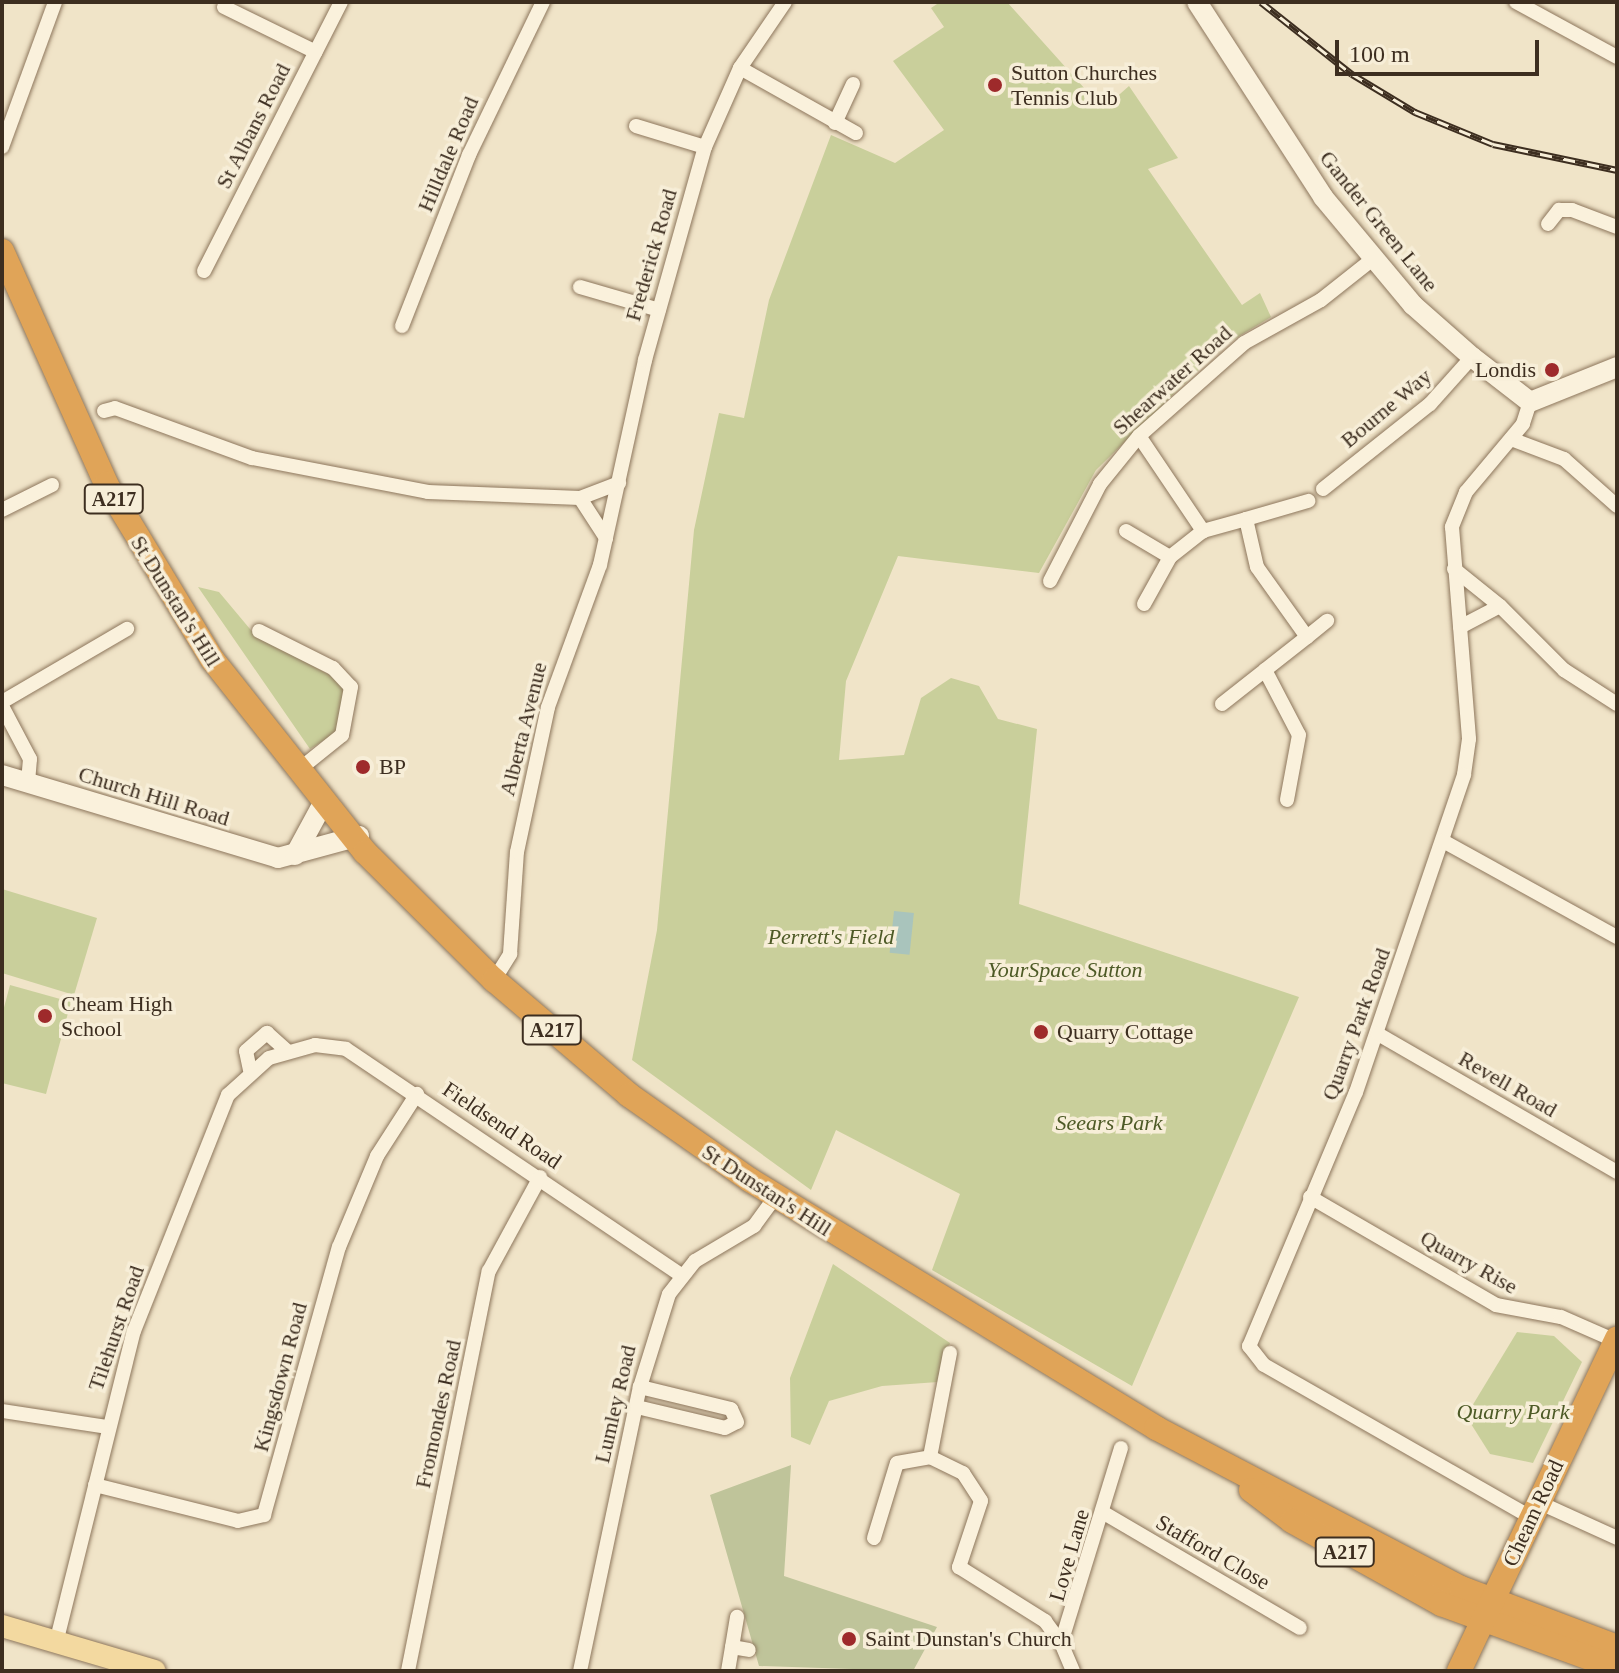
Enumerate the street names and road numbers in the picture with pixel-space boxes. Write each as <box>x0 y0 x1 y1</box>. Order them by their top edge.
street label: St Albans Road <box>210 58 296 194</box>
street label: Hilldale Road <box>412 92 484 216</box>
street label: Gander Green Lane <box>1314 145 1444 297</box>
street label: Frederick Road <box>620 186 682 324</box>
street label: Shearwater Road <box>1107 320 1237 440</box>
street label: Bourne Way <box>1335 363 1437 453</box>
road number: A217 <box>82 483 146 515</box>
street label: St Dunstan's Hill <box>125 531 227 671</box>
street label: Alberta Avenue <box>493 659 553 799</box>
street label: Church Hill Road <box>75 761 233 831</box>
street label: Quarry Park Road <box>1316 944 1396 1104</box>
road number: A217 <box>520 1014 584 1046</box>
street label: Revell Road <box>1454 1045 1562 1123</box>
street label: Fieldsend Road <box>438 1076 566 1174</box>
street label: St Dunstan's Hill <box>697 1138 837 1242</box>
street label: Quarry Rise <box>1416 1225 1522 1299</box>
street label: Tilehurst Road <box>82 1262 150 1394</box>
street label: Kingsdown Road <box>247 1300 313 1454</box>
street label: Fromondes Road <box>409 1337 467 1491</box>
street label: Lumley Road <box>589 1342 641 1466</box>
street label: Cheam Road <box>1497 1456 1569 1570</box>
street label: Love Lane <box>1043 1506 1095 1604</box>
street label: Stafford Close <box>1151 1509 1275 1595</box>
road number: A217 <box>1313 1536 1377 1568</box>

